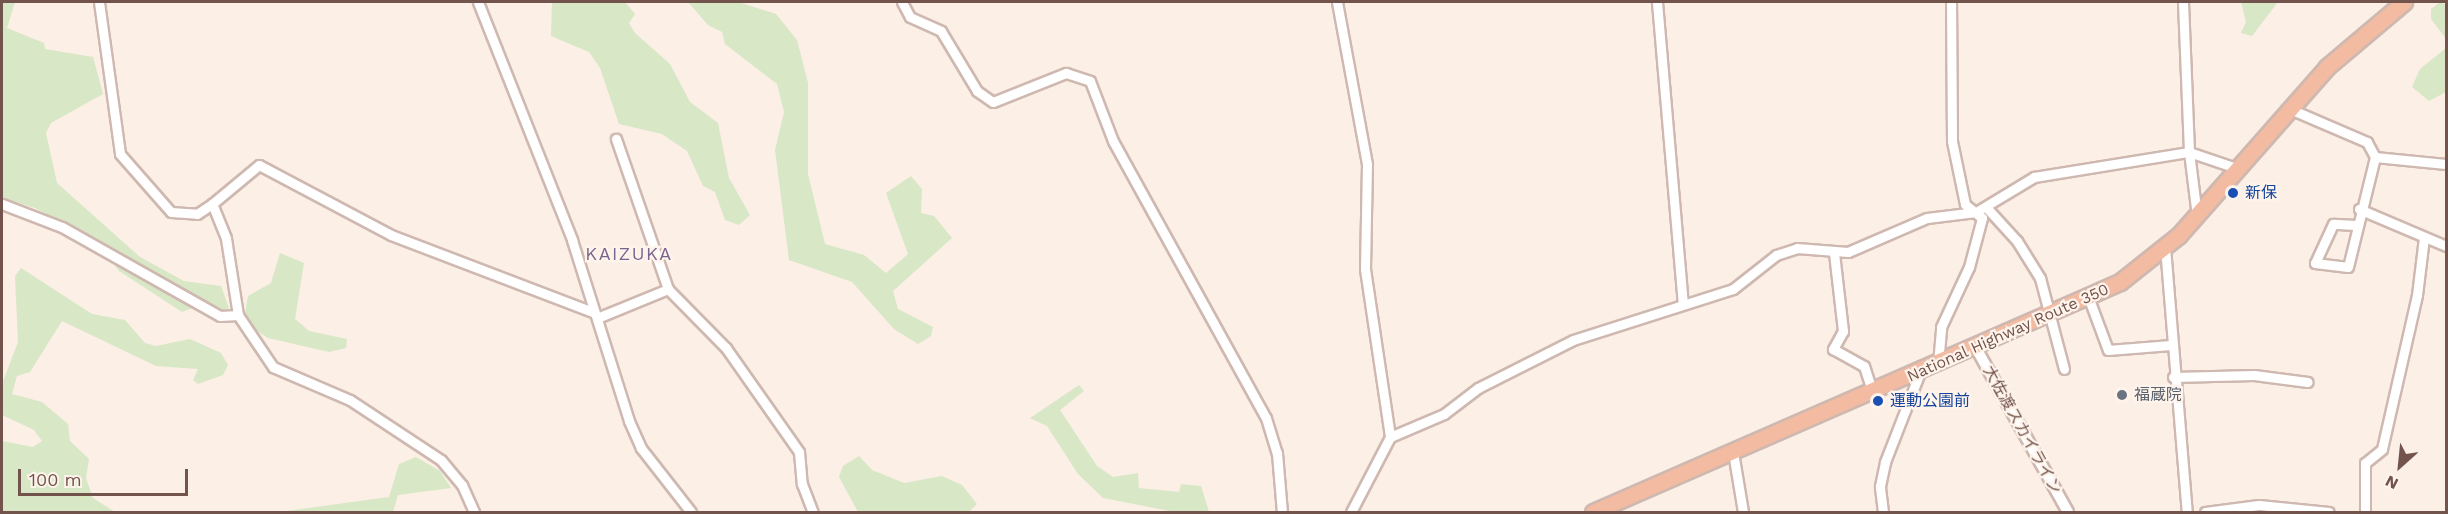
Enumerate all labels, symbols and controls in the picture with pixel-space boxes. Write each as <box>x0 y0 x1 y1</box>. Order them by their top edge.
place label: 新保 <box>2245 183 2277 203</box>
marker: 新保 <box>2226 186 2240 200</box>
district label: KAIZUKA <box>585 243 673 265</box>
street label: National Highway Route 350 <box>1904 280 2112 386</box>
street label: 大佐渡スカイライン <box>1979 362 2065 498</box>
place label: 福蔵院 <box>2134 385 2182 405</box>
marker: 福蔵院 <box>2115 388 2129 402</box>
place label: 運動公園前 <box>1890 391 1970 411</box>
marker: 運動公園前 <box>1871 394 1885 408</box>
north arrow <box>2370 436 2430 496</box>
scale bar <box>21 457 190 495</box>
text: 100 m <box>29 469 82 490</box>
text: N <box>2382 471 2401 494</box>

